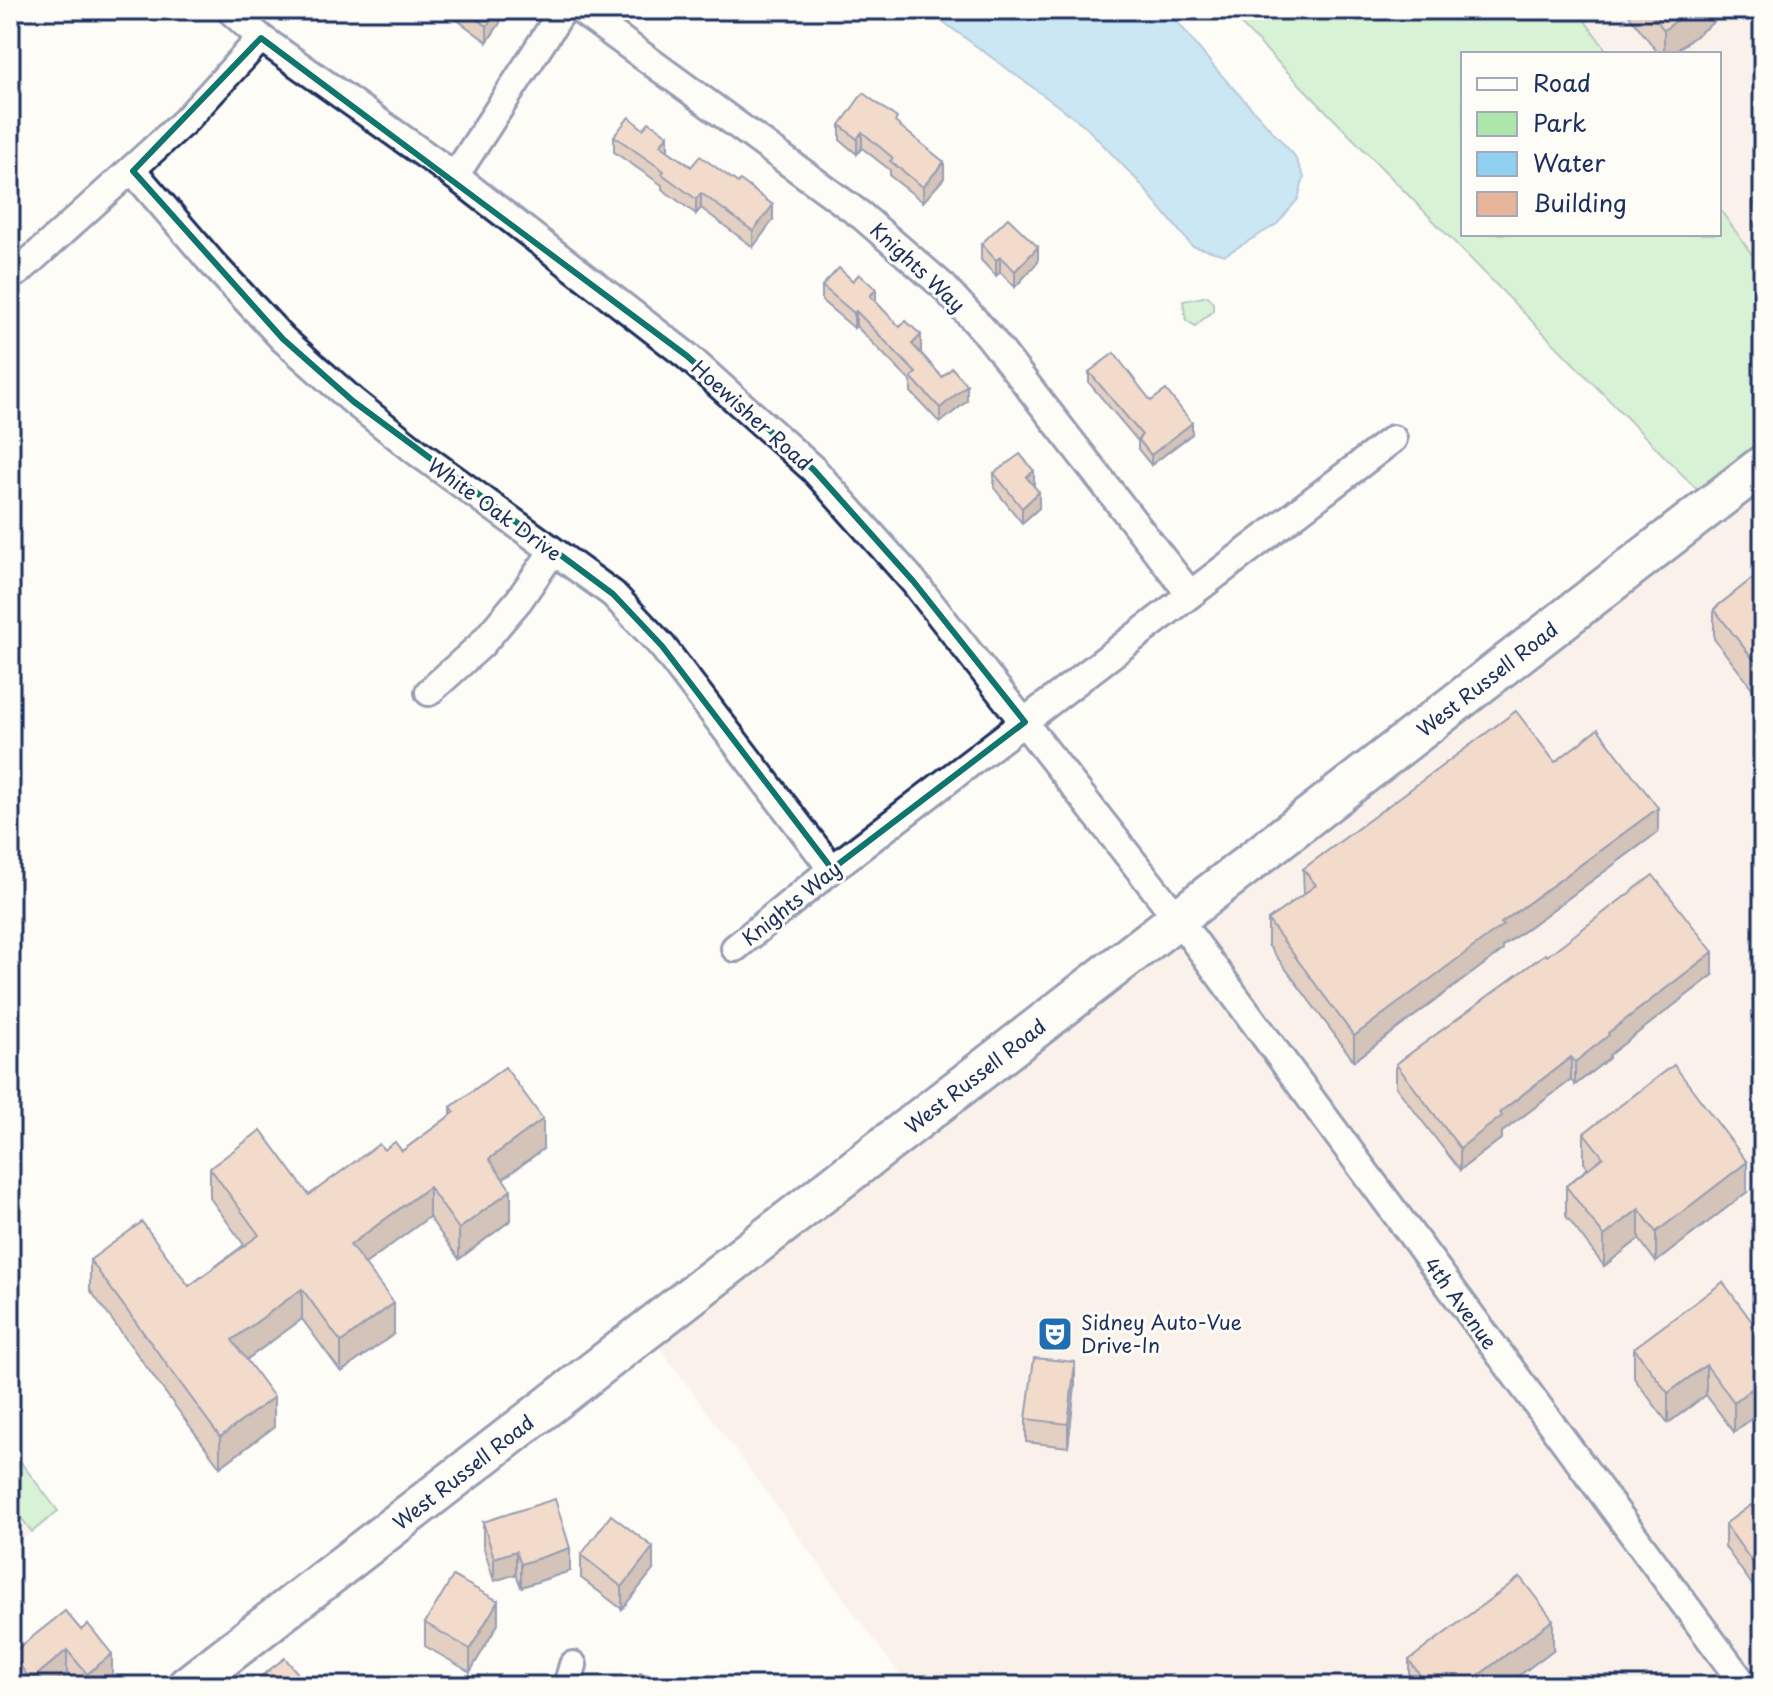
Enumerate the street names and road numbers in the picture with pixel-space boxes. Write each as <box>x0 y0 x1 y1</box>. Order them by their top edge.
street label: Knights Way <box>864 215 972 319</box>
street label: Hoewisher Road <box>685 353 819 477</box>
street label: White Oak Drive <box>422 450 568 568</box>
street label: West Russell Road <box>1410 614 1564 744</box>
street label: Knights Way <box>735 853 847 953</box>
street label: West Russell Road <box>898 1011 1052 1141</box>
street label: 4th Avenue <box>1417 1251 1505 1355</box>
street label: West Russell Road <box>386 1407 540 1537</box>

